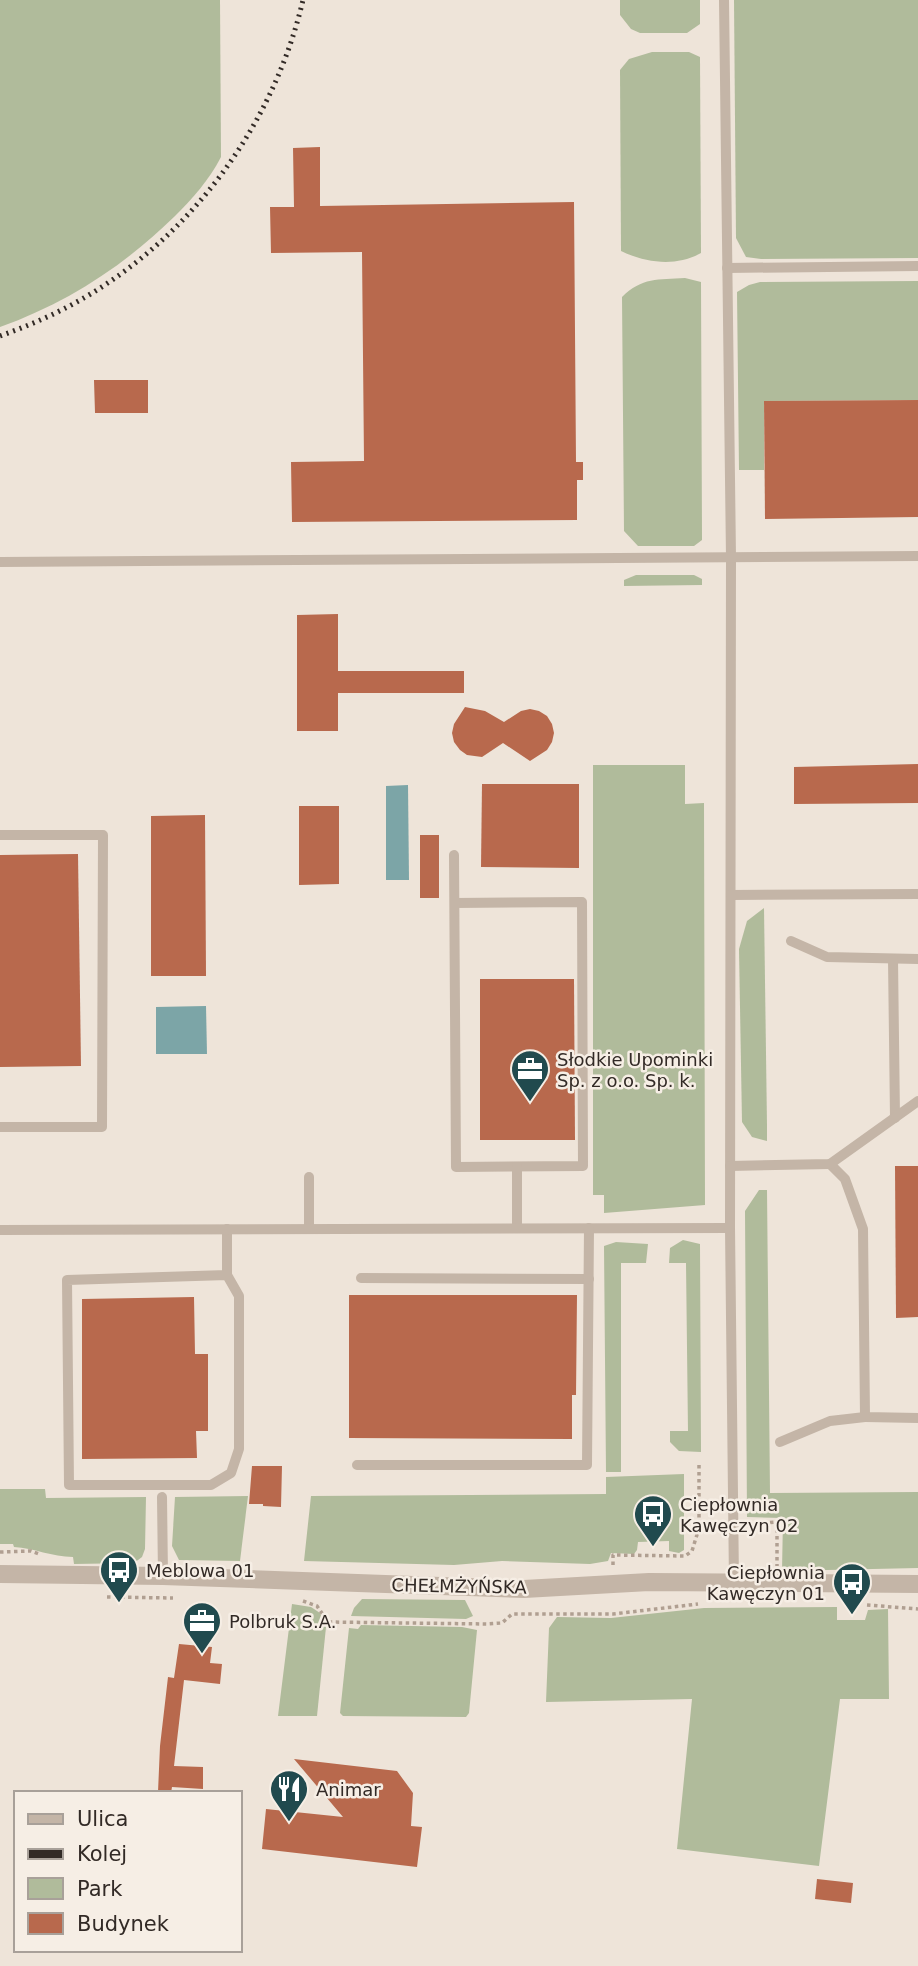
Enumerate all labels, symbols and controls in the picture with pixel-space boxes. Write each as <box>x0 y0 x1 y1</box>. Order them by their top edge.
office icon: Słodkie Upominki Sp. z o.o. Sp. k. <box>509 1048 551 1103</box>
place label: Słodkie Upominki Sp. z o.o. Sp. k. <box>557 1049 713 1091</box>
bus stop icon: Ciepłownia Kawęczyn 02 <box>632 1493 674 1548</box>
place label: Ciepłownia Kawęczyn 02 <box>680 1494 798 1536</box>
bus stop icon: Meblowa 01 <box>98 1549 140 1604</box>
place label: Meblowa 01 <box>146 1560 254 1581</box>
bus stop icon: Ciepłownia Kawęczyn 01 <box>831 1561 873 1616</box>
place label: Ciepłownia Kawęczyn 01 <box>707 1562 825 1604</box>
street label: CHEŁMŻYŃSKA <box>391 1574 527 1598</box>
office icon: Polbruk S.A. <box>181 1600 223 1655</box>
place label: Polbruk S.A. <box>229 1611 336 1632</box>
restaurant icon: Animar <box>268 1768 310 1823</box>
place label: Animar <box>316 1779 381 1800</box>
legend <box>14 1791 242 1952</box>
text: Ulica <box>77 1807 128 1831</box>
text: Kolej <box>77 1842 127 1866</box>
text: Park <box>77 1877 123 1901</box>
text: Budynek <box>77 1912 170 1936</box>

